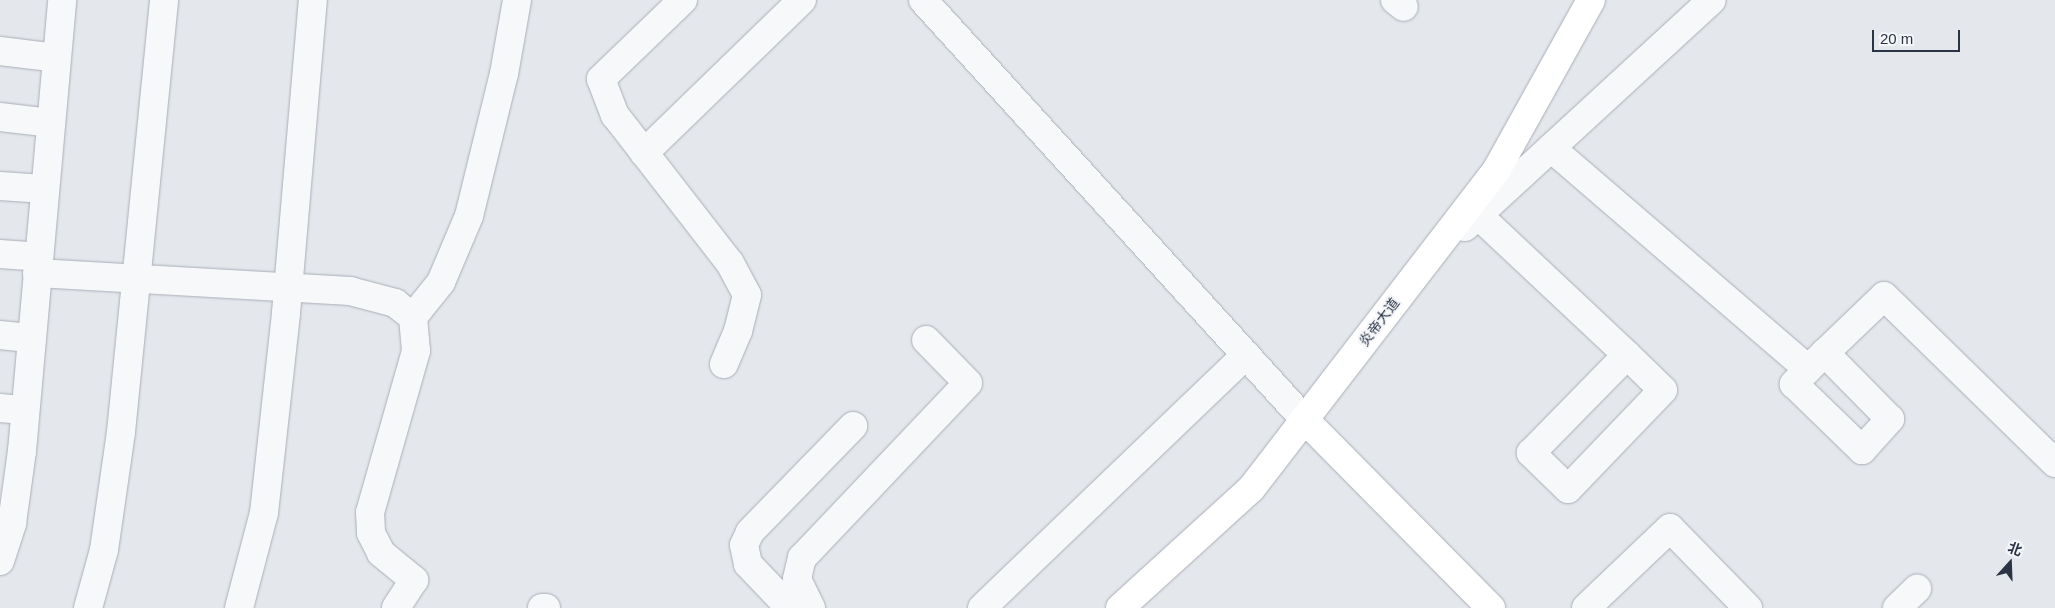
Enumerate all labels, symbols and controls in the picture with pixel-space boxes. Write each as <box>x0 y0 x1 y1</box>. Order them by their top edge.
scale bar <box>1875 20 1962 52</box>
text: 20 m <box>1880 30 1913 47</box>
street label: 炎帝大道 <box>1355 295 1403 349</box>
north arrow <box>1985 538 2035 588</box>
text: 北 <box>2006 539 2024 559</box>

